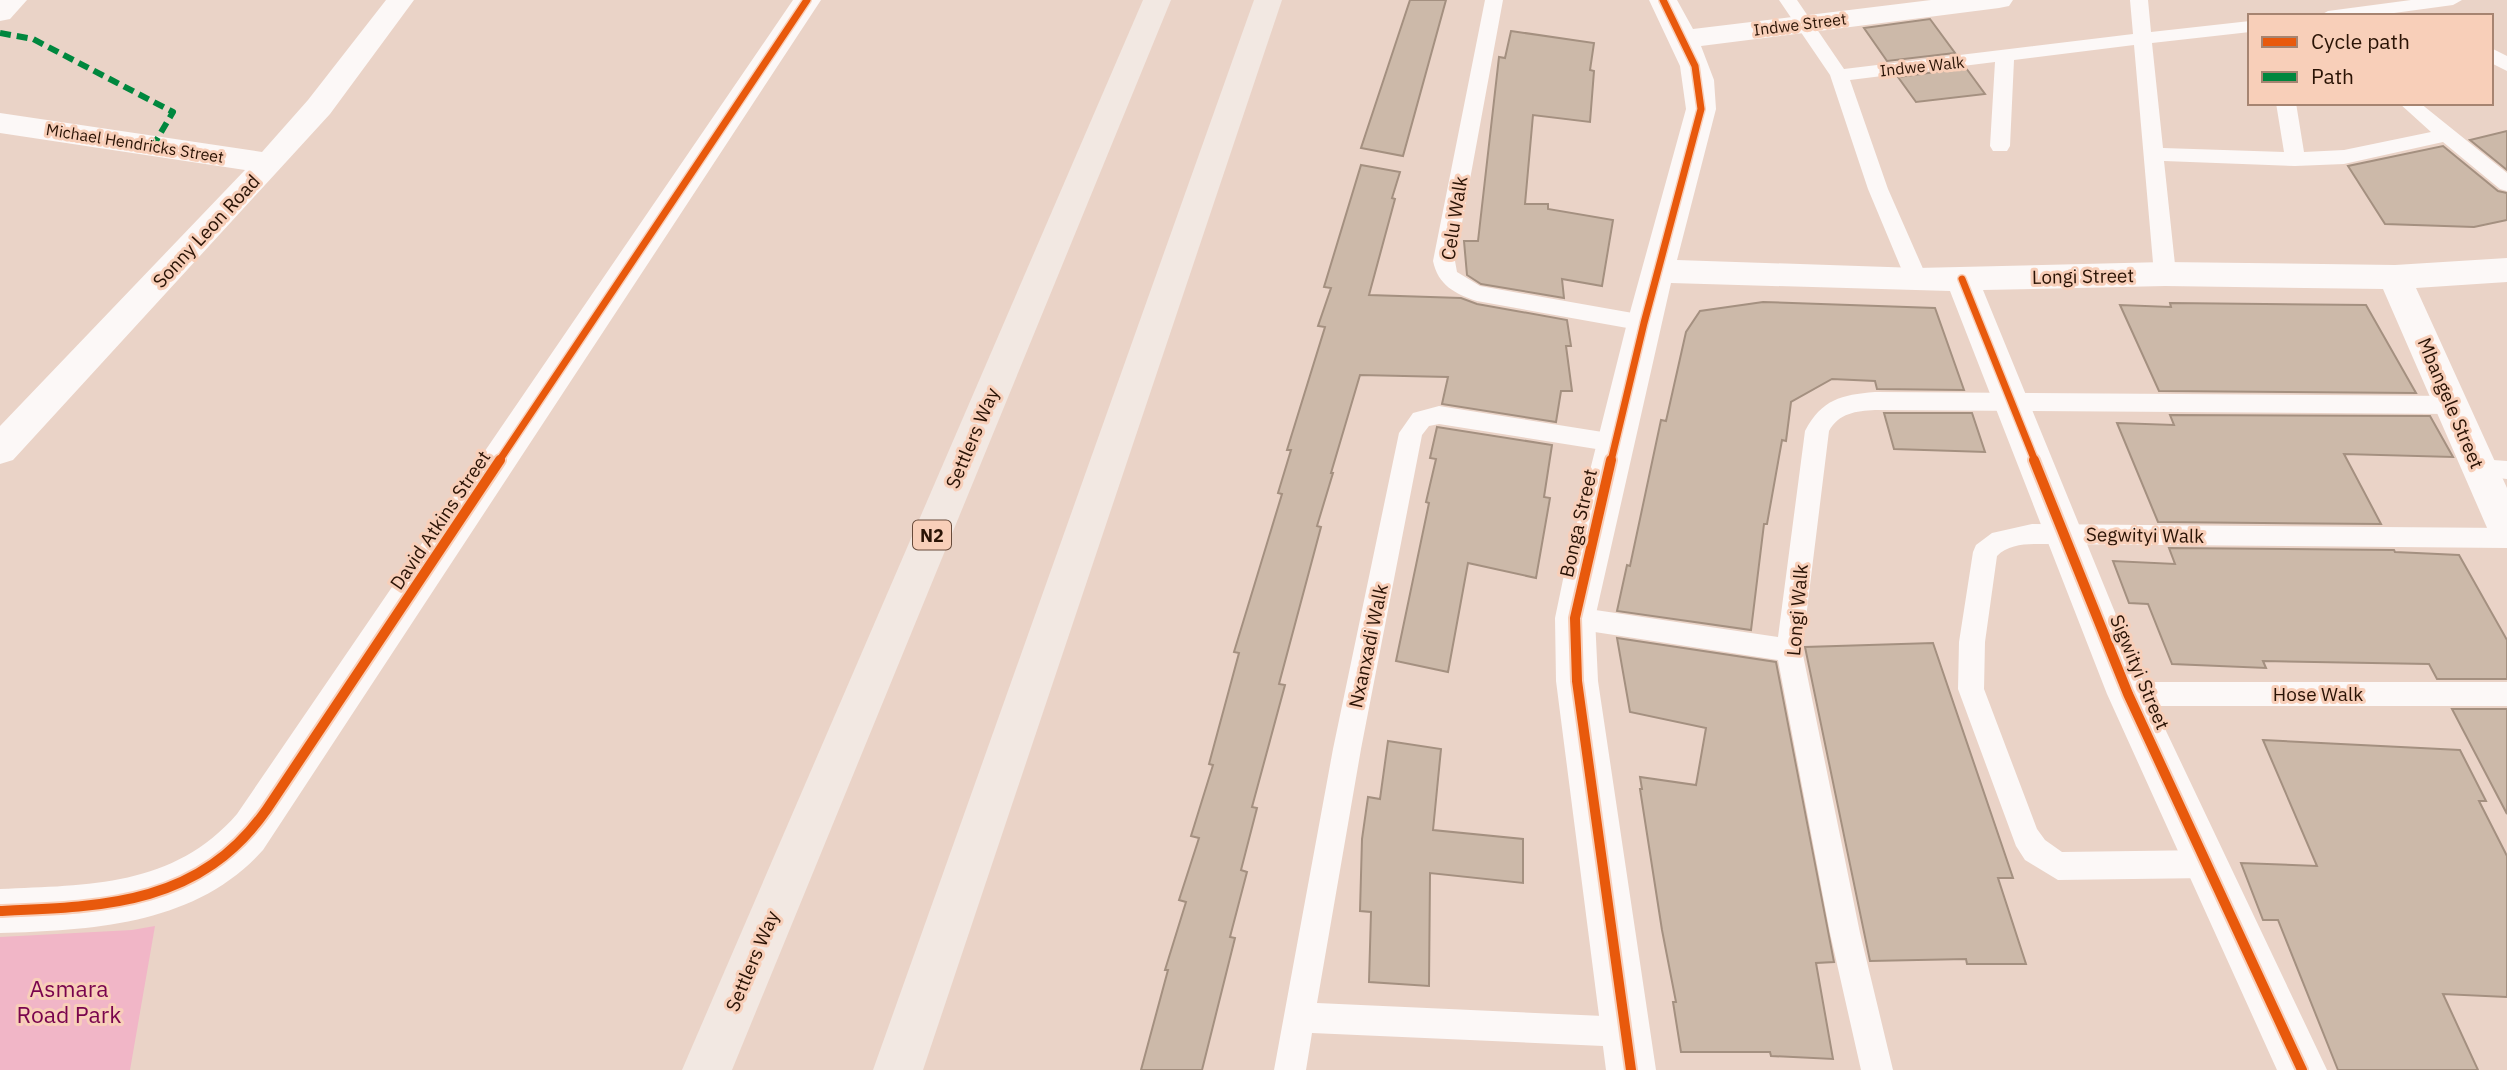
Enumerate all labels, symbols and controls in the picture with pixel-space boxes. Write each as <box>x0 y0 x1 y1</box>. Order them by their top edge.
street label: Indwe Street <box>1752 8 1848 40</box>
legend <box>2248 14 2493 105</box>
text: Cycle path <box>2311 27 2410 55</box>
street label: Indwe Walk <box>1879 52 1966 80</box>
text: Path <box>2311 62 2354 90</box>
street label: Michael Hendricks Street <box>45 119 225 167</box>
street label: Sonny Leon Road <box>147 169 265 293</box>
street label: Celu Walk <box>1436 174 1472 262</box>
street label: Longi Street <box>2032 263 2134 289</box>
street label: Mbangele Street <box>2413 334 2489 472</box>
street label: Settlers Way <box>940 383 1004 492</box>
street label: David Atkins Street <box>385 446 495 594</box>
street label: Bonga Street <box>1554 466 1602 580</box>
road number: N2 <box>913 520 951 550</box>
street label: Segwityi Walk <box>2086 522 2204 548</box>
street label: Longi Walk <box>1781 563 1813 657</box>
street label: Nxanxadi Walk <box>1343 582 1393 710</box>
street label: Sigwityi Street <box>2105 611 2175 733</box>
street label: Hose Walk <box>2273 682 2363 706</box>
street label: Settlers Way <box>720 906 784 1015</box>
park label: Asmara Road Park <box>17 973 121 1029</box>

